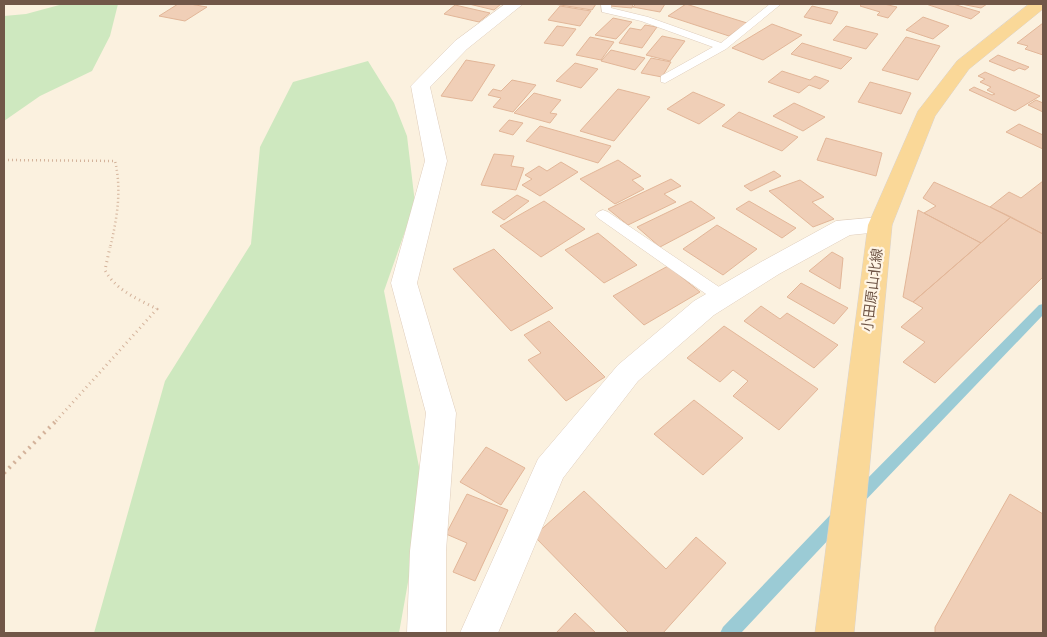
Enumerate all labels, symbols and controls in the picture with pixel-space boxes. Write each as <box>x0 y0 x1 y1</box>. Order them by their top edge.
street label: 小田原山北線 <box>858 247 885 333</box>

